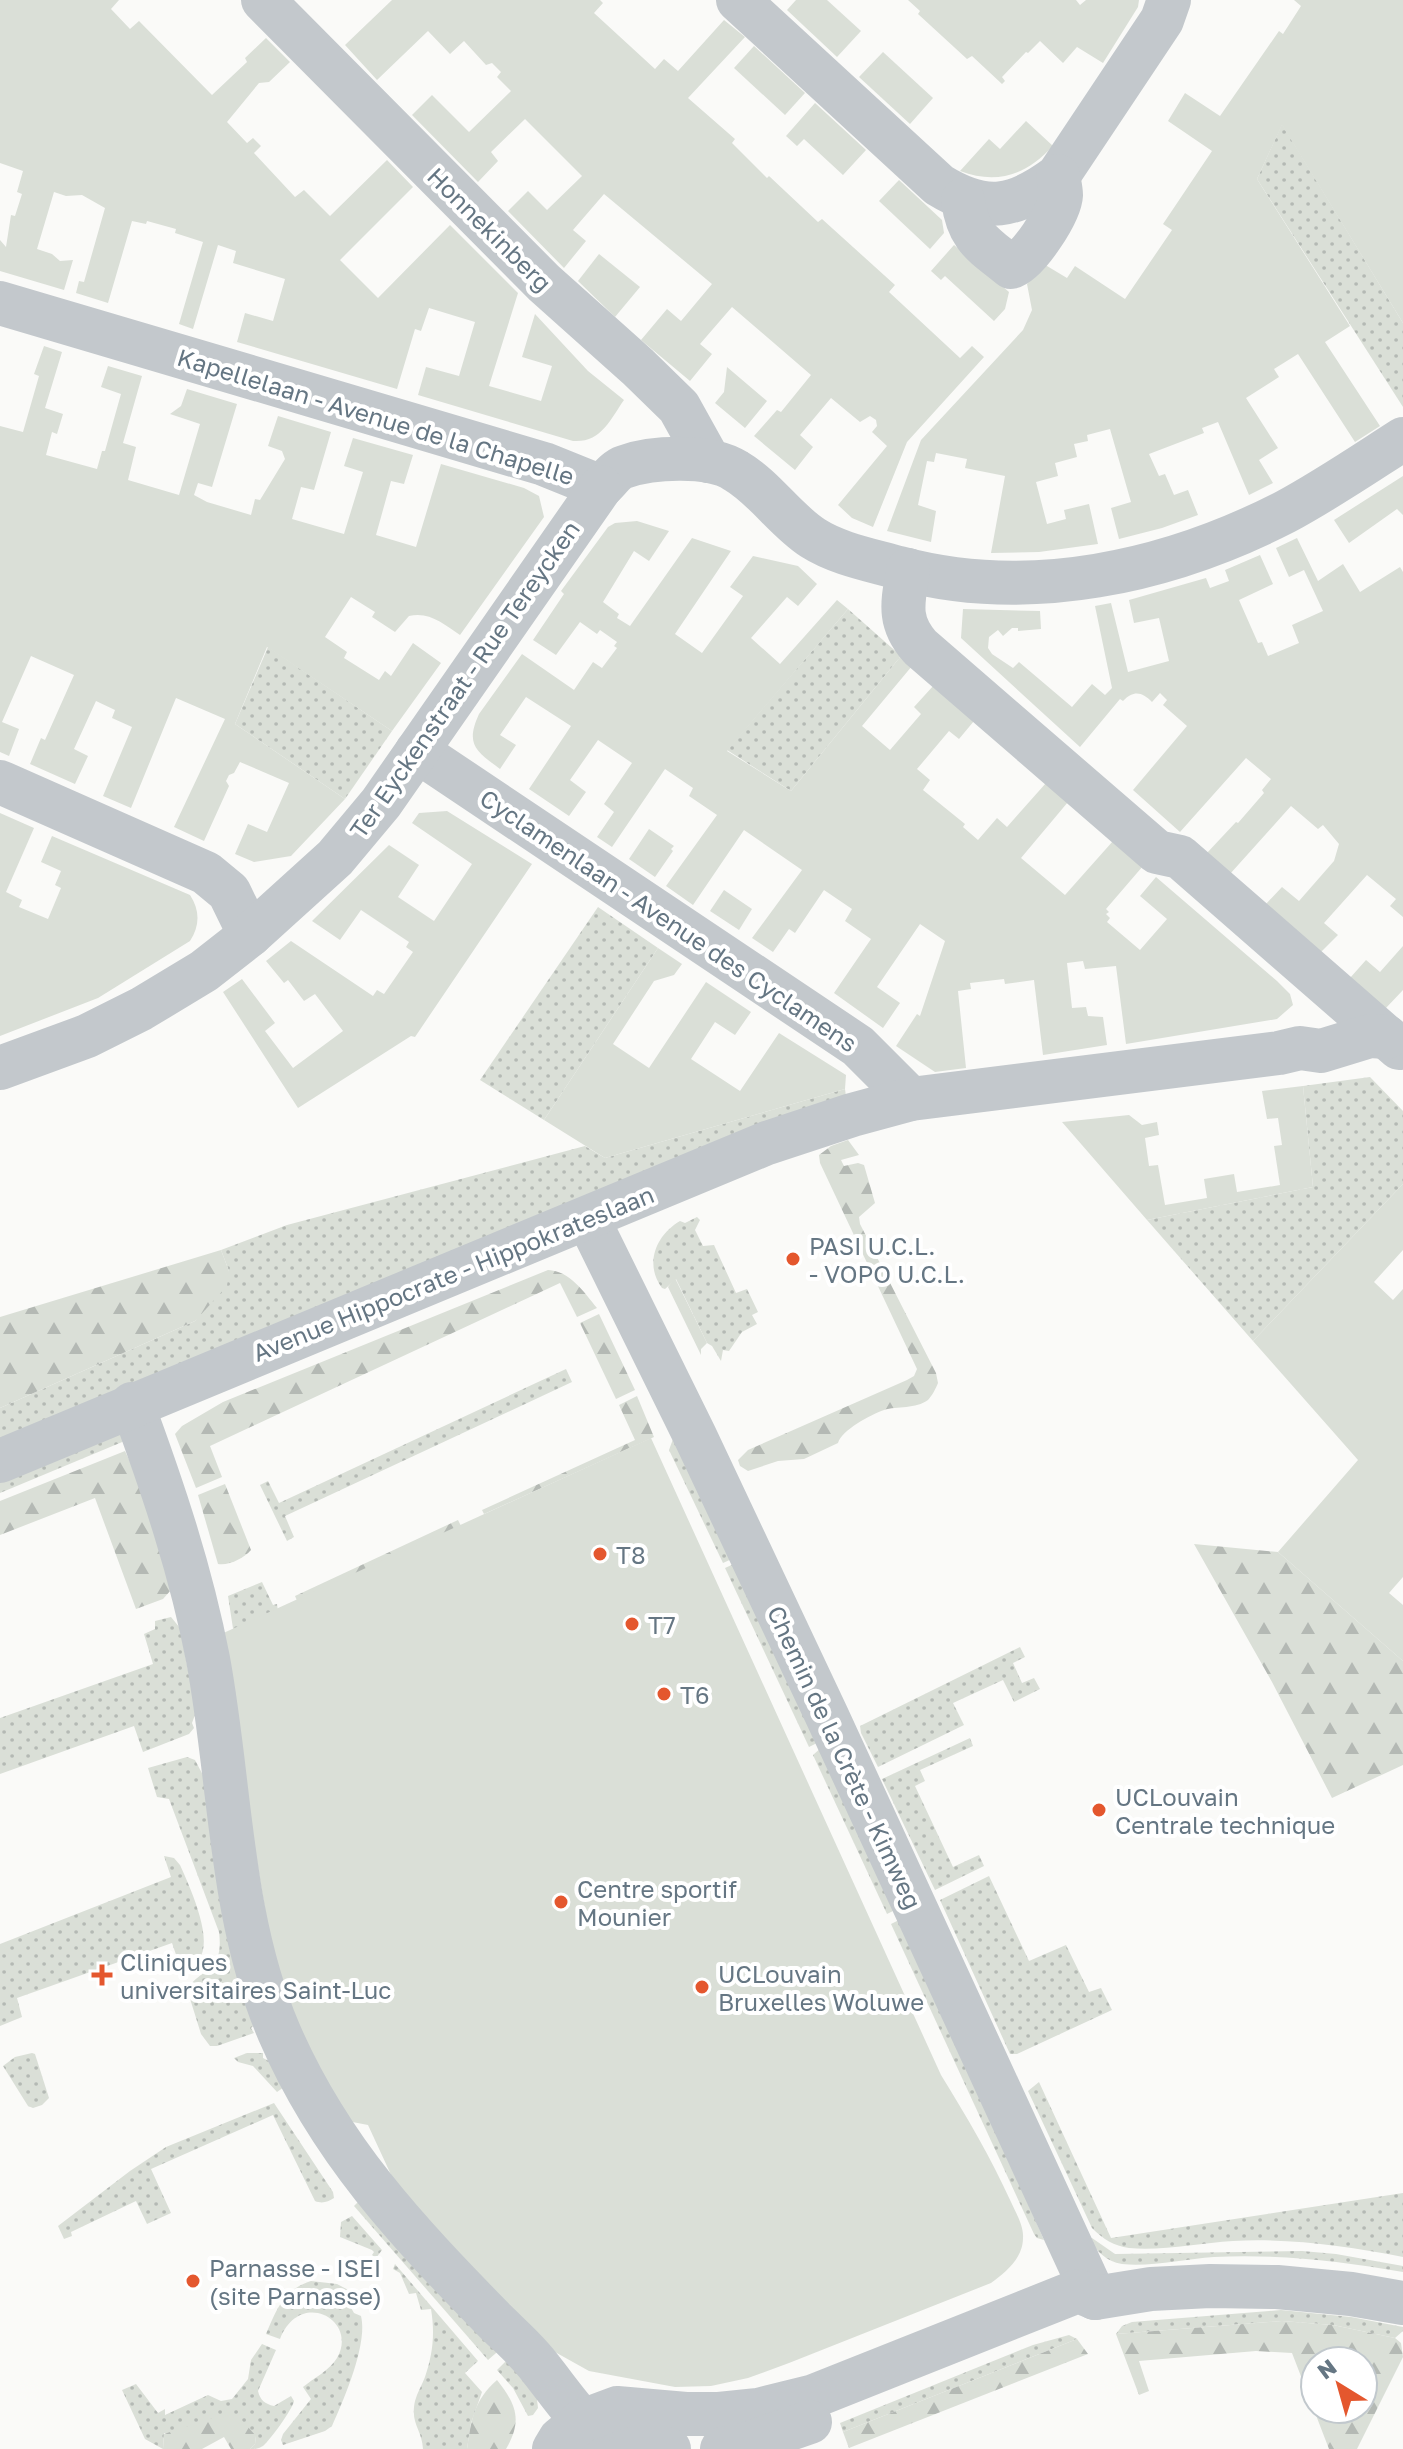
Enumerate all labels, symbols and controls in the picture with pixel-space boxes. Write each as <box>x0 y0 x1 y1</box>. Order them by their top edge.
street label: Honnekinberg <box>422 161 558 297</box>
street label: Kapellelaan - Avenue de la Chapelle <box>174 342 578 490</box>
street label: Ter Eyckenstraat - Rue Tereycken <box>343 515 585 843</box>
street label: Cyclamenlaan - Avenue des Cyclamens <box>475 783 863 1057</box>
street label: Avenue Hippocrate - Hippokrateslaan <box>248 1179 658 1367</box>
place label: PASI U.C.L. - VOPO U.C.L. <box>809 1231 965 1288</box>
marker: PASI U.C.L. - VOPO U.C.L. <box>784 1250 802 1268</box>
place label: T8 <box>616 1540 646 1569</box>
marker: T8 <box>591 1545 609 1563</box>
street label: Chemin de la Crète - Kimweg <box>762 1601 928 1913</box>
place label: T7 <box>648 1610 676 1639</box>
marker: T7 <box>623 1615 641 1633</box>
place label: T6 <box>680 1680 709 1709</box>
marker: T6 <box>655 1685 673 1703</box>
place label: UCLouvain Centrale technique <box>1115 1782 1335 1839</box>
marker: UCLouvain Centrale technique <box>1090 1801 1108 1819</box>
place label: Centre sportif Mounier <box>577 1874 737 1931</box>
marker: Centre sportif Mounier <box>552 1893 570 1911</box>
place label: Cliniques universitaires Saint-Luc <box>120 1947 391 2004</box>
place label: UCLouvain Bruxelles Woluwe <box>718 1959 924 2016</box>
marker: Cliniques universitaires Saint-Luc <box>91 1964 113 1986</box>
marker: UCLouvain Bruxelles Woluwe <box>693 1978 711 1996</box>
place label: Parnasse - ISEI (site Parnasse) <box>209 2253 382 2310</box>
marker: Parnasse - ISEI (site Parnasse) <box>184 2272 202 2290</box>
north arrow <box>1299 2345 1379 2425</box>
text: N <box>1312 2353 1341 2384</box>

